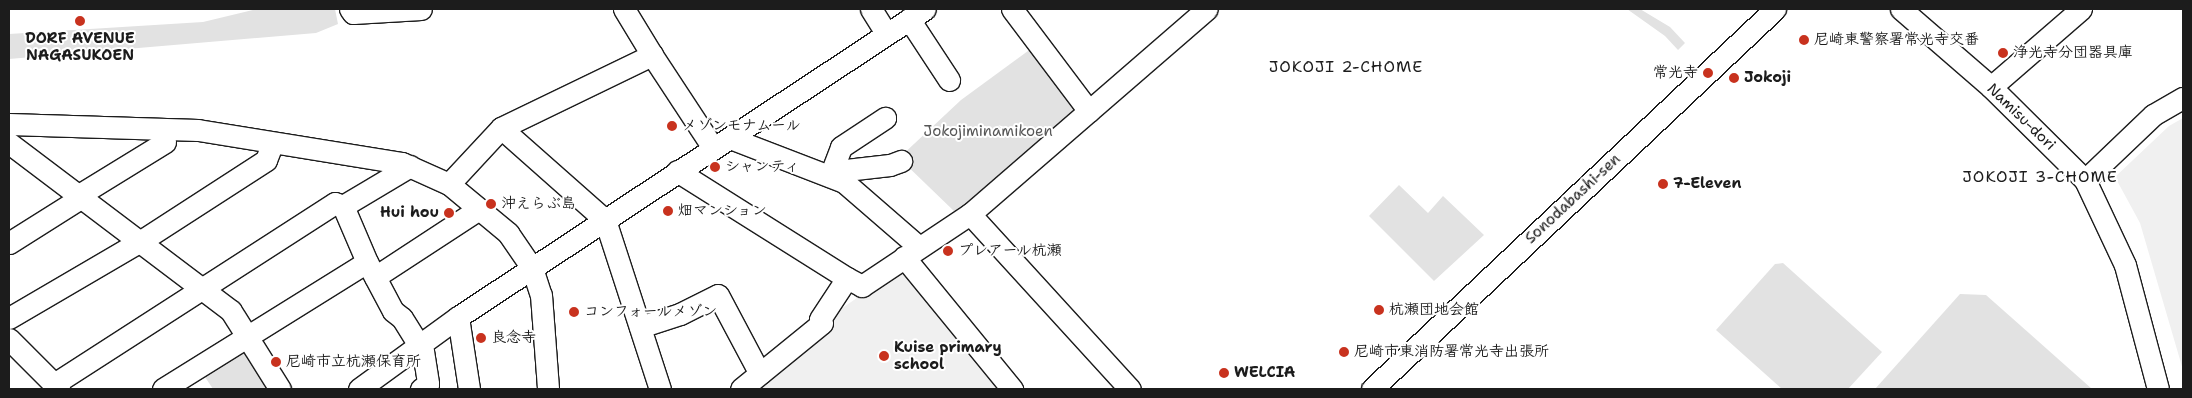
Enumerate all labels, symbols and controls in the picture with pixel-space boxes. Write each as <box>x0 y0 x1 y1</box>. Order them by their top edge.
marker: DORF AVENUE NAGASUKOEN <box>74 15 86 27</box>
place label: DORF AVENUE NAGASUKOEN <box>25 29 135 64</box>
place label: 尼崎東警察署常光寺交番 <box>1814 31 1979 49</box>
marker: 尼崎東警察署常光寺交番 <box>1798 34 1810 46</box>
place label: 浄光寺分団器具庫 <box>2013 44 2133 62</box>
marker: 浄光寺分団器具庫 <box>1997 47 2009 59</box>
district label: JOKOJI 2-CHOME <box>1267 57 1425 77</box>
place label: 常光寺 <box>1653 64 1698 82</box>
marker: 常光寺 <box>1702 67 1714 79</box>
place label: Jokoji <box>1744 69 1791 87</box>
marker: Jokoji <box>1728 72 1740 84</box>
street label: Namisu-dori <box>1983 80 2059 154</box>
place label: メゾンモナムール <box>682 117 802 135</box>
marker: メゾンモナムール <box>666 120 678 132</box>
park label: Jokojiminamikoen <box>923 123 1053 141</box>
street label: Sonodabashi-sen <box>1522 150 1624 248</box>
place label: シャンティ <box>725 158 800 176</box>
marker: シャンティ <box>709 161 721 173</box>
district label: JOKOJI 3-CHOME <box>1961 167 2119 187</box>
place label: 7-Eleven <box>1673 175 1741 193</box>
marker: 7-Eleven <box>1657 178 1669 190</box>
place label: 沖えらぶ島 <box>501 195 576 213</box>
marker: 沖えらぶ島 <box>485 198 497 210</box>
place label: 畑マンション <box>678 202 768 220</box>
place label: Hui hou <box>380 204 439 222</box>
marker: 畑マンション <box>662 205 674 217</box>
marker: Hui hou <box>443 207 455 219</box>
place label: プレアール杭瀬 <box>958 242 1062 260</box>
marker: プレアール杭瀬 <box>942 245 954 257</box>
place label: 杭瀬団地会館 <box>1389 301 1479 319</box>
place label: コンフォールメゾン <box>584 303 719 321</box>
marker: 杭瀬団地会館 <box>1373 304 1385 316</box>
marker: コンフォールメゾン <box>568 306 580 318</box>
place label: 良念寺 <box>491 329 536 347</box>
marker: 良念寺 <box>475 332 487 344</box>
place label: Kuise primary school <box>894 338 1002 373</box>
place label: 尼崎市東消防署常光寺出張所 <box>1354 343 1549 361</box>
marker: 尼崎市東消防署常光寺出張所 <box>1338 346 1350 358</box>
marker: Kuise primary school <box>878 350 890 362</box>
place label: 尼崎市立杭瀬保育所 <box>286 353 421 371</box>
marker: 尼崎市立杭瀬保育所 <box>270 356 282 368</box>
place label: WELCIA <box>1234 364 1295 382</box>
marker: WELCIA <box>1218 367 1230 379</box>

